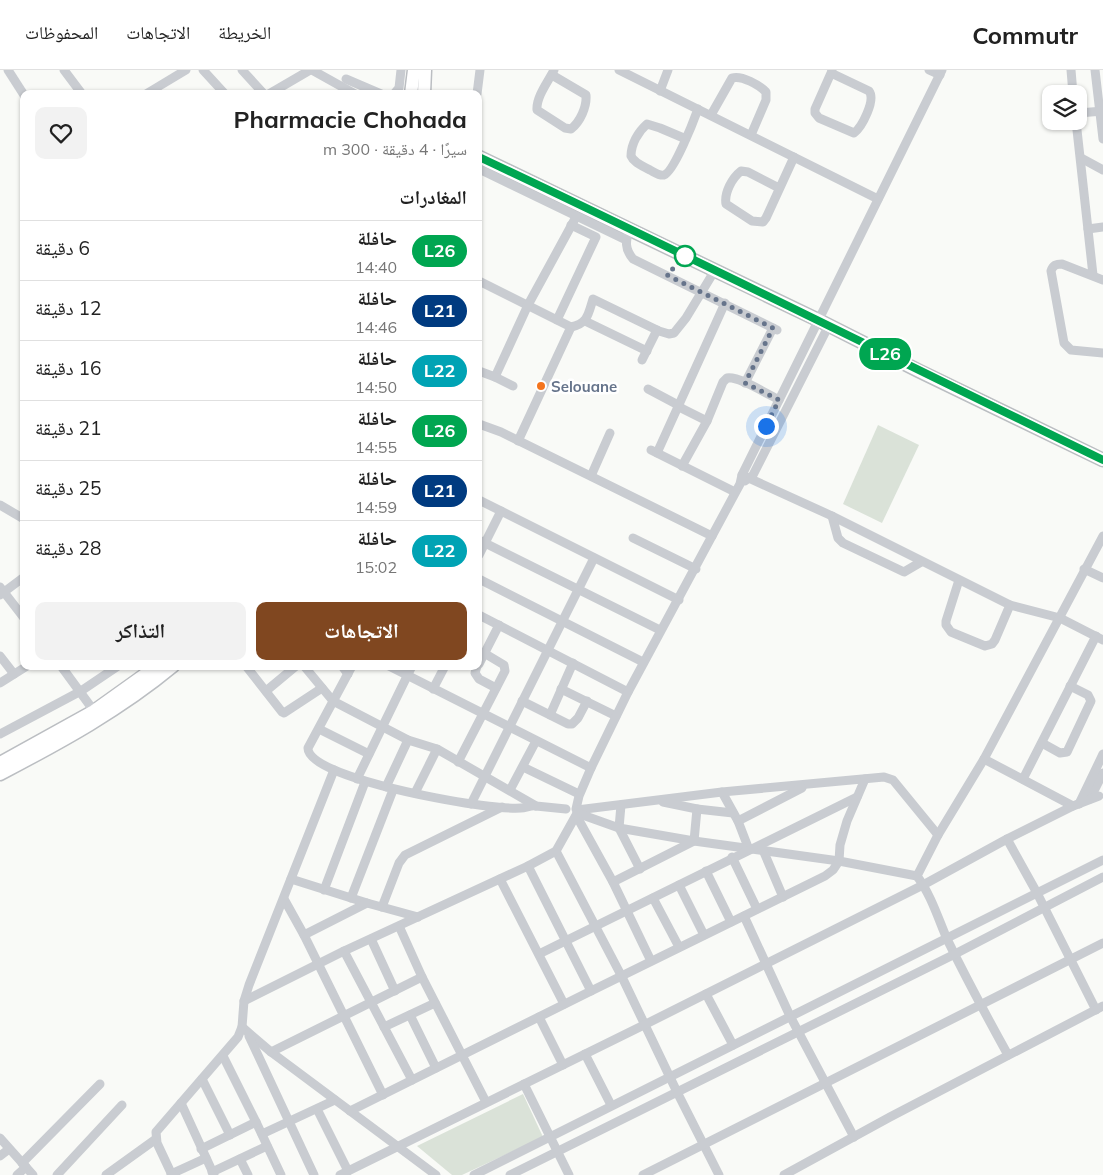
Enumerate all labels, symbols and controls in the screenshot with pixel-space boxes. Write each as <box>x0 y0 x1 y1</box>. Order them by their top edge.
text: Commutr <box>972 20 1078 50</box>
text: المحفوظات <box>25 21 98 44</box>
text: الاتجاهات <box>126 21 190 44</box>
text: الخريطة <box>218 21 271 44</box>
map controls <box>1042 85 1087 130</box>
button: layers <box>1042 85 1087 130</box>
text: Pharmacie Chohada <box>233 104 467 134</box>
button: heart <box>35 107 87 159</box>
text: سيرًا · 4 دقيقة · 300 m <box>323 139 467 159</box>
text: المغادرات <box>400 185 467 209</box>
text: حافلة <box>358 226 397 250</box>
text: 6 دقيقة <box>35 236 90 260</box>
text: L26 <box>424 239 455 262</box>
unlabelled marker <box>674 245 696 267</box>
text: 14:40 <box>355 257 397 277</box>
text: حافلة <box>358 286 397 310</box>
text: 12 دقيقة <box>35 296 101 320</box>
text: L21 <box>424 299 455 322</box>
text: 14:46 <box>355 317 397 337</box>
line badge: L26 <box>856 338 914 370</box>
text: L26 <box>869 342 901 365</box>
text: حافلة <box>358 346 397 370</box>
text: 16 دقيقة <box>35 356 101 380</box>
text: L22 <box>424 359 455 382</box>
text: 14:50 <box>355 377 397 397</box>
place label: Selouane <box>551 377 617 396</box>
marker: Selouane <box>535 380 547 392</box>
text: حافلة <box>358 406 397 430</box>
your location <box>754 414 779 439</box>
text: 21 دقيقة <box>35 416 101 440</box>
text: L26 <box>424 419 455 442</box>
text: 14:55 <box>355 437 397 457</box>
text: حافلة <box>358 466 397 490</box>
text: 25 دقيقة <box>35 476 101 500</box>
text: L21 <box>424 479 455 502</box>
text: 14:59 <box>355 497 397 517</box>
text: حافلة <box>358 526 397 550</box>
text: 28 دقيقة <box>35 536 101 560</box>
text: L22 <box>424 539 455 562</box>
text: 15:02 <box>355 557 397 577</box>
button: التذاكر <box>35 602 246 660</box>
button: الاتجاهات <box>256 602 467 660</box>

